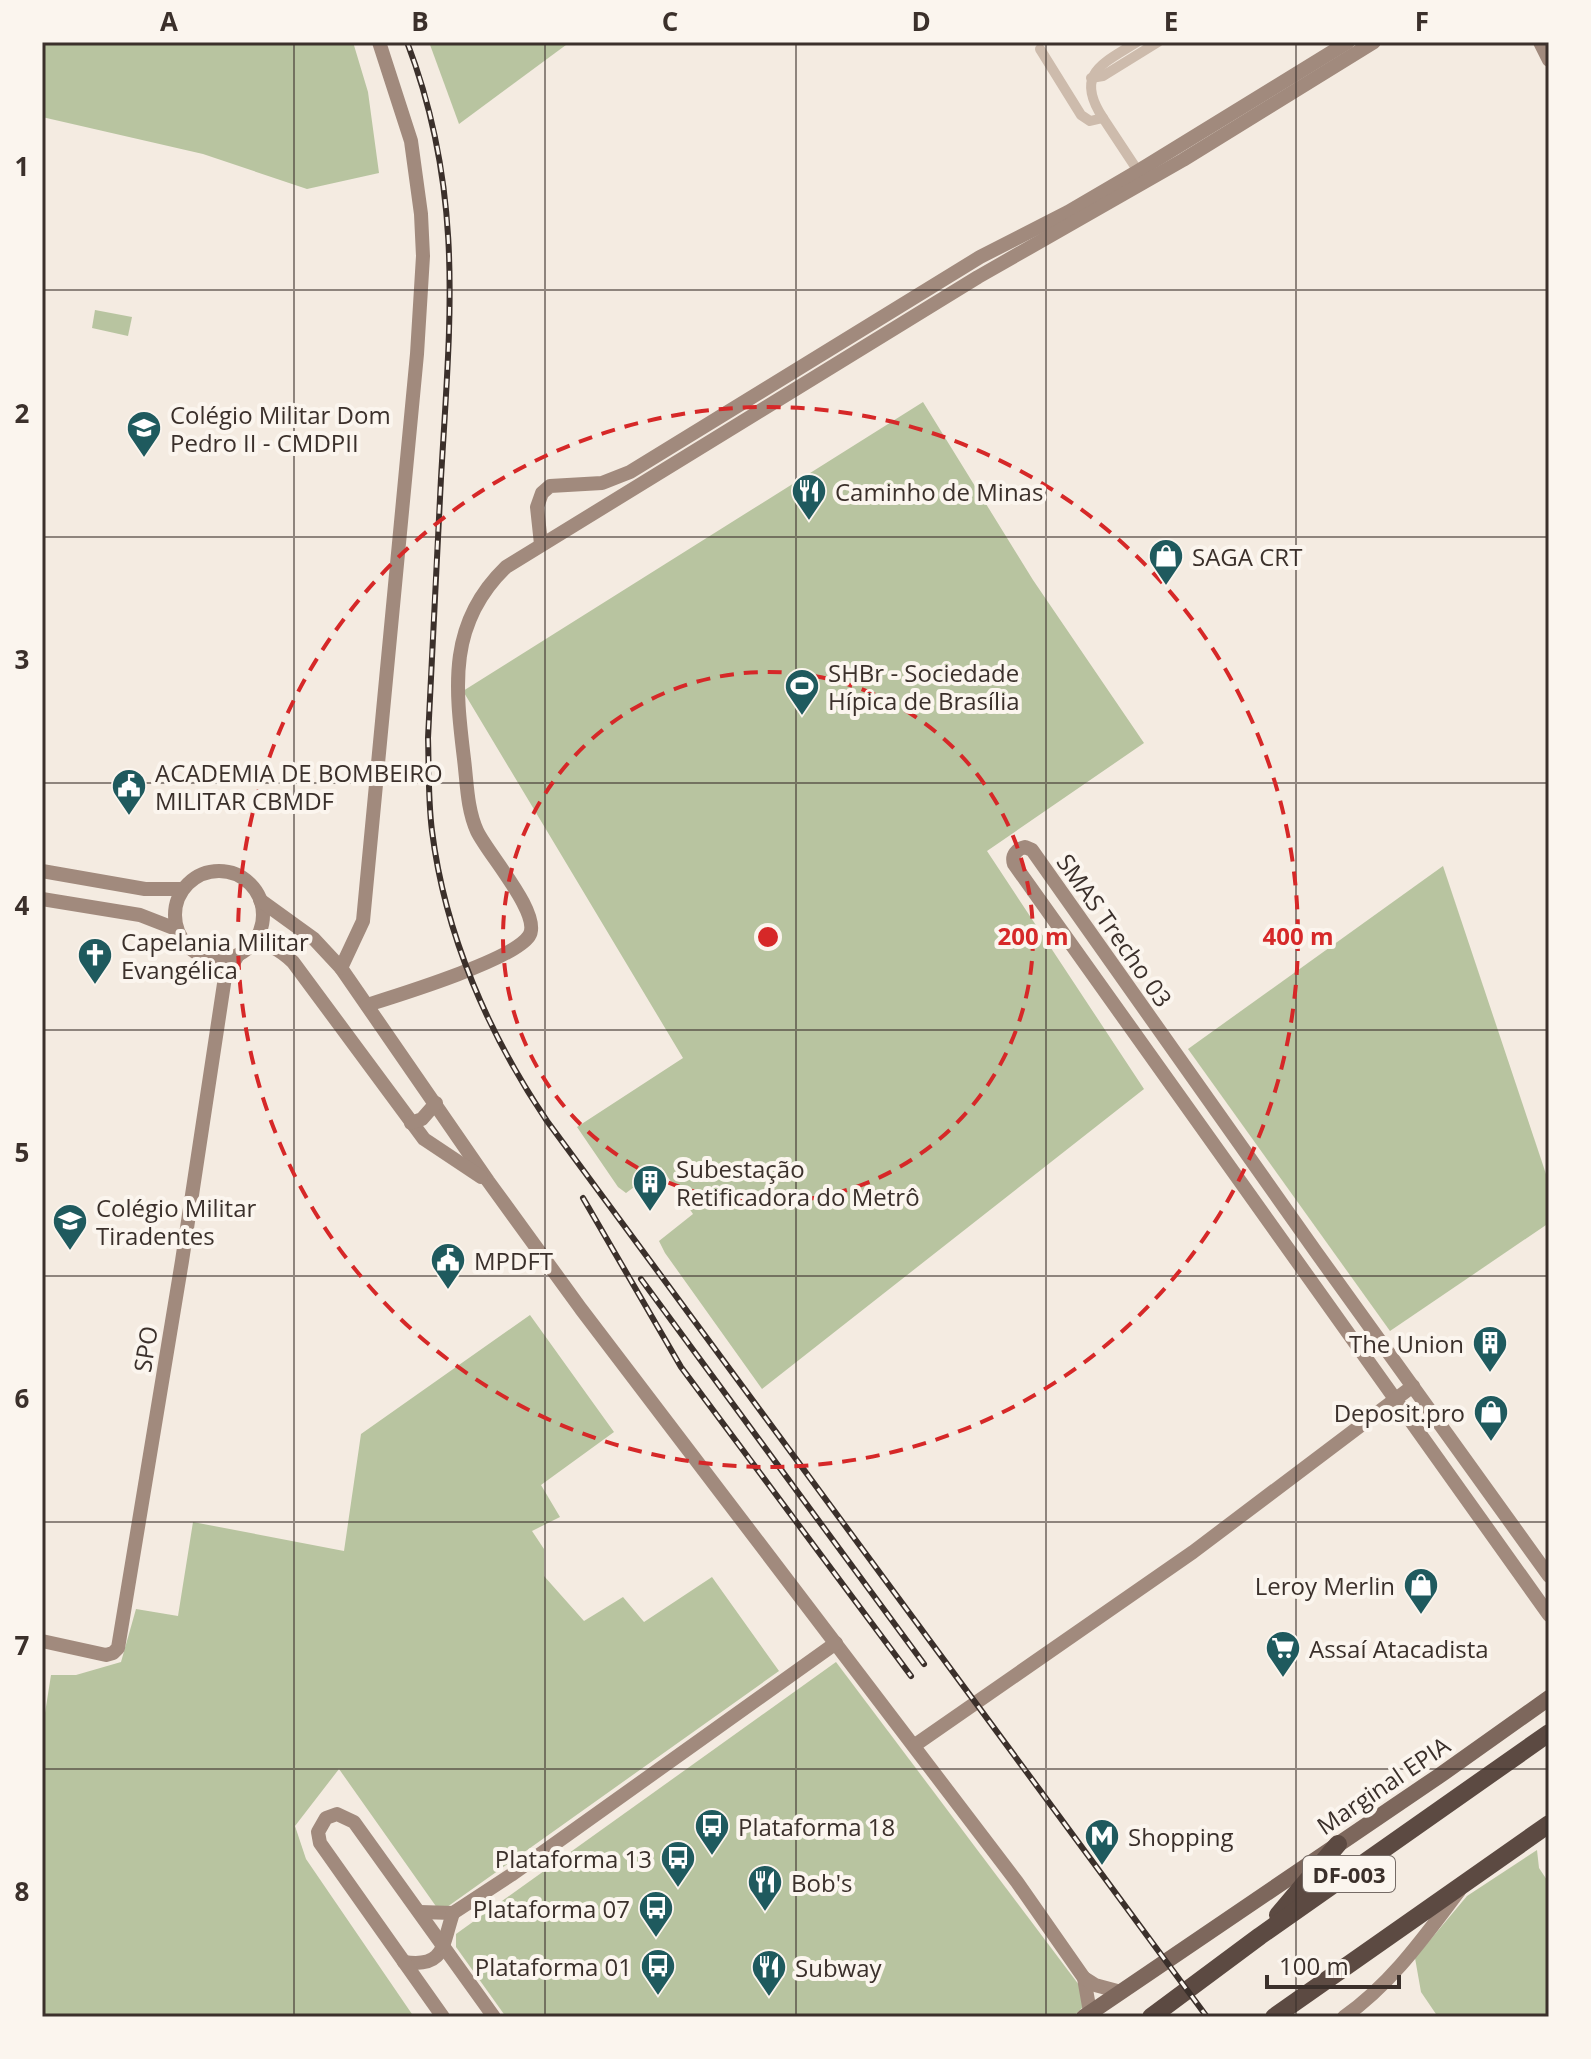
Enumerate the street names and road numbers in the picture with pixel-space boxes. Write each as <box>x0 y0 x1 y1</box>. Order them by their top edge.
street label: SMAS Trecho 03 <box>1050 847 1180 1013</box>
street label: SPO <box>125 1324 165 1374</box>
street label: Marginal EPIA <box>1310 1728 1457 1842</box>
road number: DF-003 <box>1303 1856 1395 1892</box>

